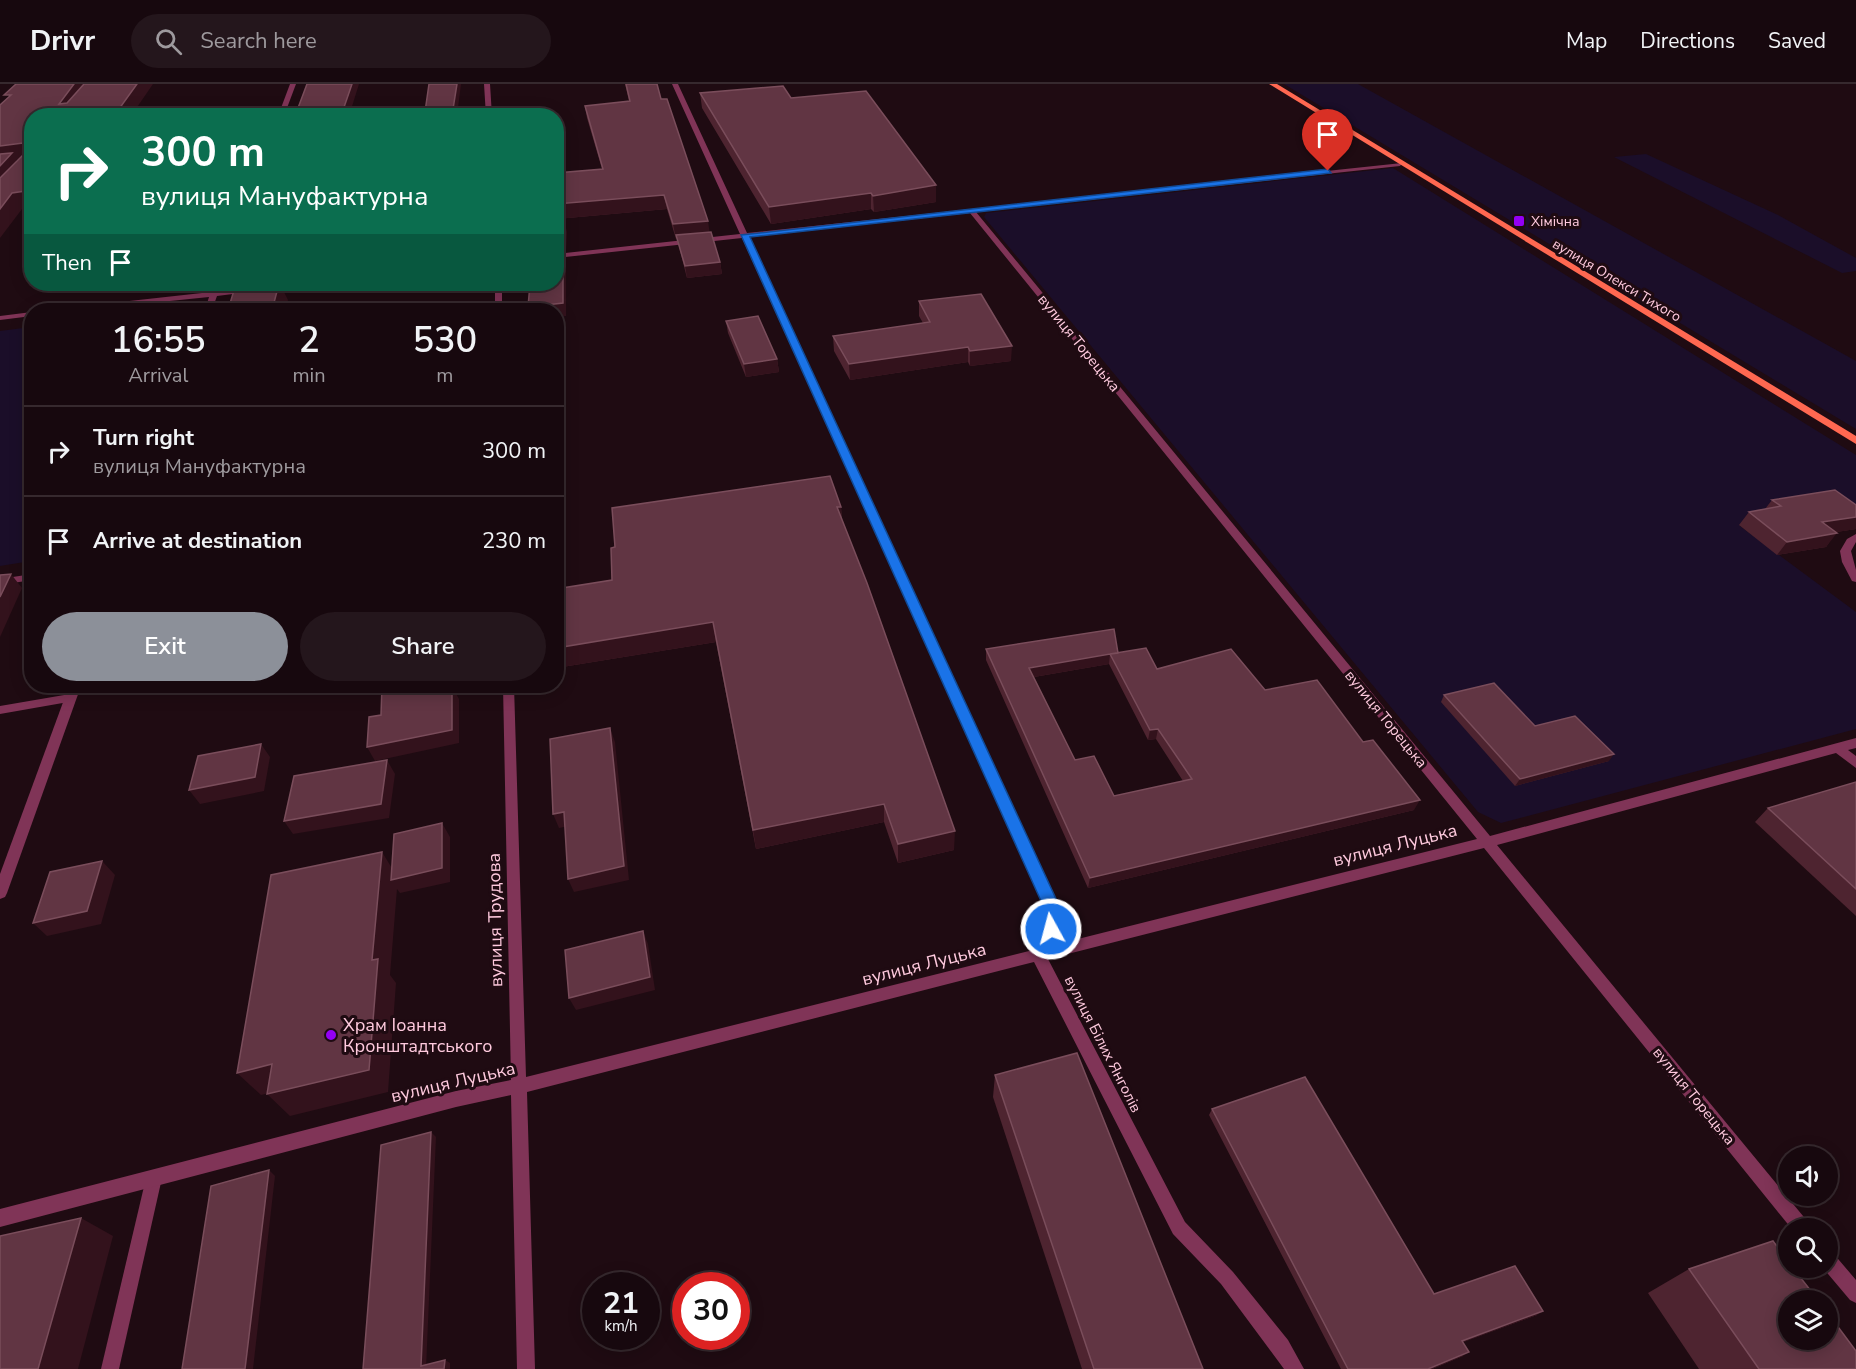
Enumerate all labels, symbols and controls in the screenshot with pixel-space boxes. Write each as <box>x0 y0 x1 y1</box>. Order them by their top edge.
search box <box>131 14 551 68</box>
text: Drivr <box>30 22 95 60</box>
icon: search <box>152 25 185 58</box>
text: Search here <box>200 26 317 56</box>
text: Map <box>1566 27 1607 55</box>
text: Directions <box>1640 27 1735 55</box>
text: Saved <box>1768 27 1826 55</box>
pin <box>1302 109 1353 171</box>
icon: arrive <box>1311 118 1344 151</box>
text: 300 m <box>141 124 265 181</box>
icon: right <box>42 132 120 210</box>
text: вулиця Мануфактурна <box>141 178 428 215</box>
place label: Хімічна <box>1531 212 1580 231</box>
marker: Хімічна <box>1512 214 1526 228</box>
street label: вулиця Олекси Тихого <box>1549 234 1685 326</box>
icon: arrive <box>104 246 137 279</box>
text: Then <box>42 248 92 278</box>
street label: вулиця Торецька <box>1033 290 1125 396</box>
text: 16:55 <box>111 316 206 365</box>
text: 2 <box>298 316 320 365</box>
text: 530 <box>412 316 477 365</box>
text: Arrival <box>128 362 188 389</box>
text: min <box>293 362 326 389</box>
text: m <box>436 362 453 389</box>
text: Turn right <box>93 423 194 453</box>
icon: right <box>42 435 75 468</box>
text: 300 m <box>482 436 546 466</box>
text: вулиця Мануфактурна <box>93 453 306 480</box>
icon: arrive <box>42 525 75 558</box>
text: Arrive at destination <box>93 526 302 556</box>
text: 230 m <box>482 526 546 556</box>
button: Exit <box>42 612 288 681</box>
button: Share <box>300 612 546 681</box>
street label: вулиця Торецька <box>1340 666 1432 772</box>
street label: вулиця Луцька <box>1330 818 1460 872</box>
street label: вулиця Трудова <box>482 853 508 987</box>
position arrow <box>1019 897 1083 961</box>
street label: вулиця Луцька <box>859 937 989 991</box>
street label: вулиця Білих Янголів <box>1060 972 1146 1116</box>
place label: Храм Іоанна Кронштадтського <box>343 1013 493 1058</box>
marker: Храм Іоанна Кронштадтського <box>324 1028 338 1042</box>
street label: вулиця Торецька <box>1648 1043 1740 1149</box>
street label: вулиця Луцька <box>388 1056 518 1108</box>
map controls <box>1778 1146 1838 1350</box>
button: sound <box>1778 1146 1838 1206</box>
button: search <box>1778 1218 1838 1278</box>
speed limit sign: 30 <box>672 1272 750 1350</box>
text: 21 <box>603 1283 639 1324</box>
button: layers <box>1778 1290 1838 1350</box>
text: km/h <box>604 1316 638 1336</box>

